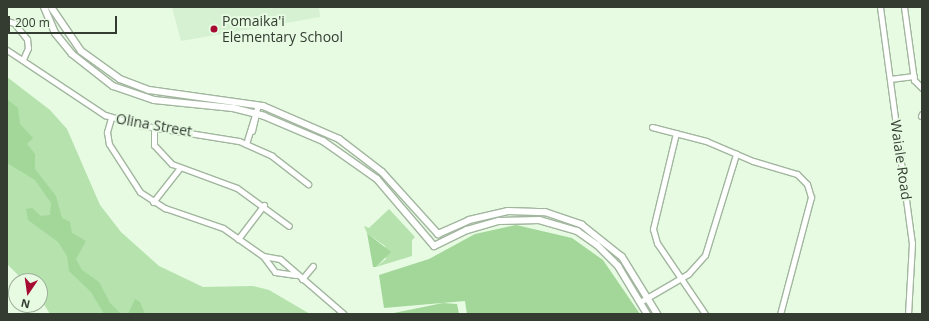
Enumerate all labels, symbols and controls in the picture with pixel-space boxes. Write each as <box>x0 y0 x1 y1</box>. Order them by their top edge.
scale bar <box>10 8 119 34</box>
place label: Pomaika'i Elementary School <box>222 13 343 46</box>
text: 200 m <box>15 14 50 31</box>
marker: Pomaika'i Elementary School <box>209 24 219 34</box>
street label: Olina Street <box>115 110 193 140</box>
street label: Waiale Road <box>887 119 915 201</box>
north arrow <box>8 273 48 313</box>
text: N <box>19 296 31 313</box>

